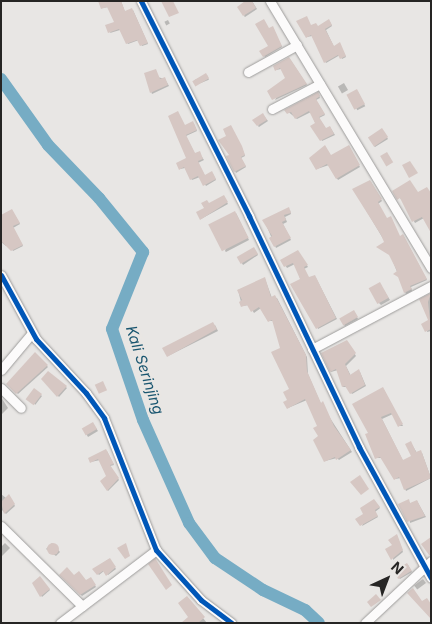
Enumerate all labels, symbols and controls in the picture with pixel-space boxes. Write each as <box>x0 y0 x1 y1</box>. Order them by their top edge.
water label: Kali Serinjing <box>122 323 168 417</box>
north arrow <box>362 554 412 604</box>
text: N <box>388 558 407 578</box>

